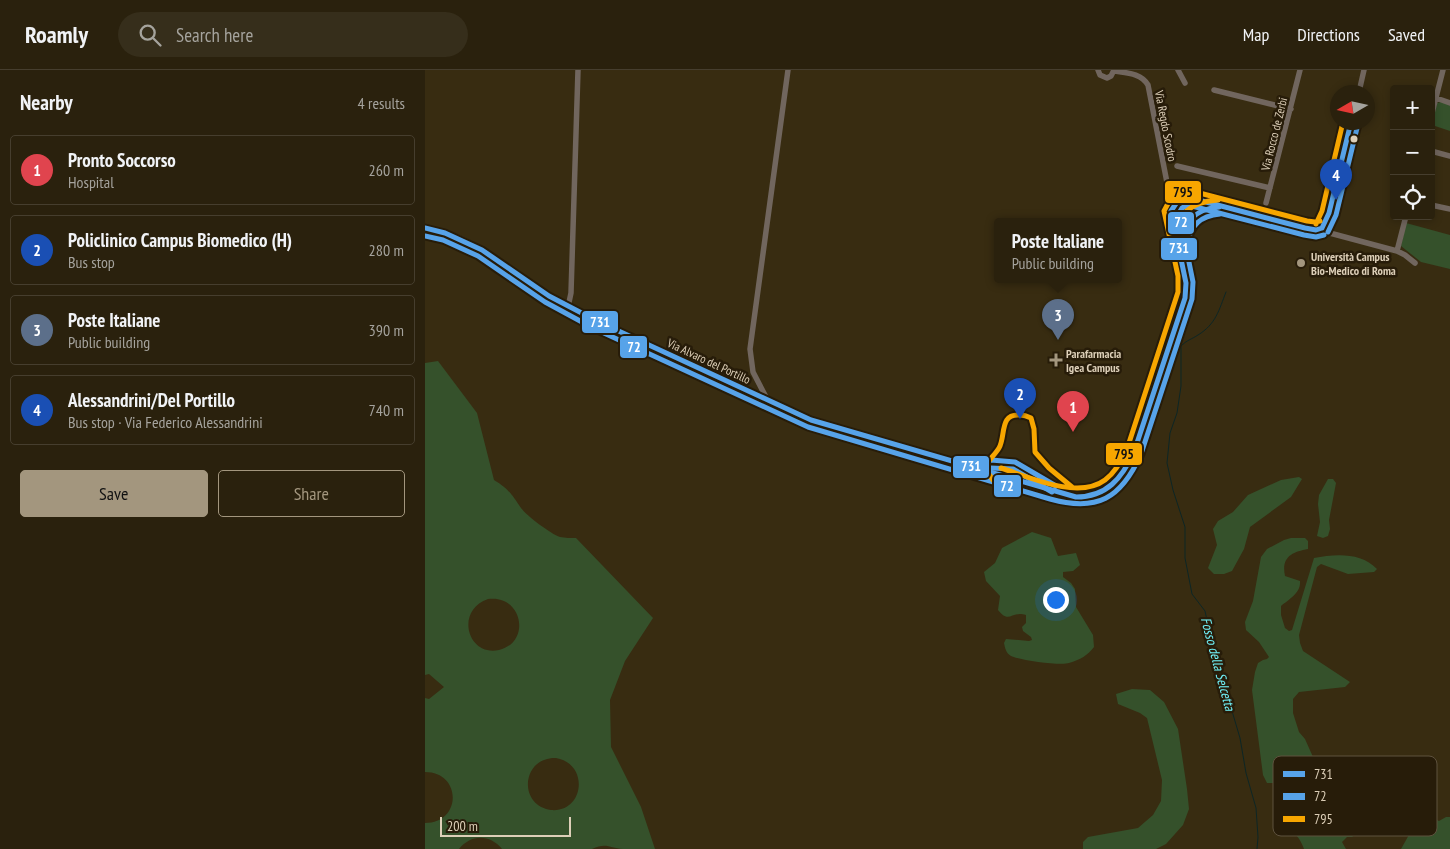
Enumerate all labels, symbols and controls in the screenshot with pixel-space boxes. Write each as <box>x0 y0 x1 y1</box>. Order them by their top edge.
search box <box>118 12 468 57</box>
text: Roamly <box>25 19 88 50</box>
icon: search <box>136 21 164 49</box>
text: Search here <box>176 23 253 47</box>
text: Map <box>1243 23 1269 46</box>
text: Directions <box>1297 23 1360 46</box>
text: Saved <box>1388 23 1425 46</box>
north arrow <box>1330 85 1375 130</box>
map controls <box>1390 85 1435 220</box>
button: + <box>1390 85 1435 130</box>
street label: Via Regdo Scodro <box>1152 88 1180 163</box>
text: Nearby <box>20 89 73 116</box>
text: 4 results <box>358 93 405 113</box>
street label: Via Rocco de Zerbi <box>1257 96 1290 173</box>
button: − <box>1390 130 1435 175</box>
unlabelled marker <box>1349 134 1359 144</box>
text: Pronto Soccorso <box>68 148 176 172</box>
pin: 4 <box>1320 159 1352 200</box>
text: 1 <box>33 160 41 180</box>
text: 260 m <box>369 160 404 180</box>
text: Hospital <box>68 172 114 192</box>
button: locate <box>1390 175 1435 220</box>
line badge: 795 <box>1164 180 1202 204</box>
text: 795 <box>1173 183 1193 201</box>
line badge: 72 <box>1167 211 1195 235</box>
text: 72 <box>1174 213 1188 231</box>
popup <box>994 218 1122 283</box>
text: Policlinico Campus Biomedico (H) <box>68 228 292 252</box>
text: Poste Italiane <box>1012 229 1104 253</box>
line badge: 731 <box>1160 237 1198 261</box>
text: 731 <box>1169 239 1189 257</box>
text: 2 <box>33 240 41 260</box>
text: 280 m <box>369 240 404 260</box>
place label: Università Campus Bio-Medico di Roma <box>1311 249 1396 278</box>
text: Bus stop <box>68 252 115 272</box>
text: Public building <box>1012 253 1094 273</box>
marker: Università Campus Bio-Medico di Roma <box>1295 257 1307 269</box>
pin: 3 <box>1042 299 1074 340</box>
text: Poste Italiane <box>68 308 160 332</box>
line badge: 731 <box>581 310 619 334</box>
text: 731 <box>590 313 610 331</box>
text: 3 <box>33 320 41 340</box>
text: 390 m <box>369 320 404 340</box>
text: Public building <box>68 332 150 352</box>
line badge: 72 <box>619 335 648 359</box>
street label: Via Alvaro del Portillo <box>664 335 753 387</box>
text: 72 <box>627 338 641 356</box>
place label: Parafarmacia Igea Campus <box>1066 346 1121 375</box>
marker: Parafarmacia Igea Campus <box>1050 354 1062 366</box>
pin: 2 <box>1004 378 1036 419</box>
text: Alessandrini/Del Portillo <box>68 388 235 412</box>
pin: 1 <box>1057 391 1089 432</box>
text: 4 <box>33 400 41 420</box>
text: 740 m <box>369 400 404 420</box>
text: Bus stop · Via Federico Alessandrini <box>68 412 263 432</box>
line badge: 795 <box>1105 442 1143 466</box>
text: 795 <box>1114 445 1134 463</box>
line badge: 731 <box>952 455 990 479</box>
text: 731 <box>961 457 981 475</box>
button: Save <box>20 470 208 517</box>
button: Share <box>218 470 405 517</box>
line badge: 72 <box>993 474 1022 498</box>
text: 72 <box>1000 477 1014 495</box>
your location <box>1043 587 1069 613</box>
water label: Fosso della Selcetta <box>1197 615 1239 714</box>
legend <box>1273 756 1437 836</box>
text: 731 <box>1314 765 1333 783</box>
text: 72 <box>1314 787 1327 805</box>
text: 795 <box>1314 810 1333 828</box>
scale bar <box>440 814 571 837</box>
text: 200 m <box>447 817 478 835</box>

